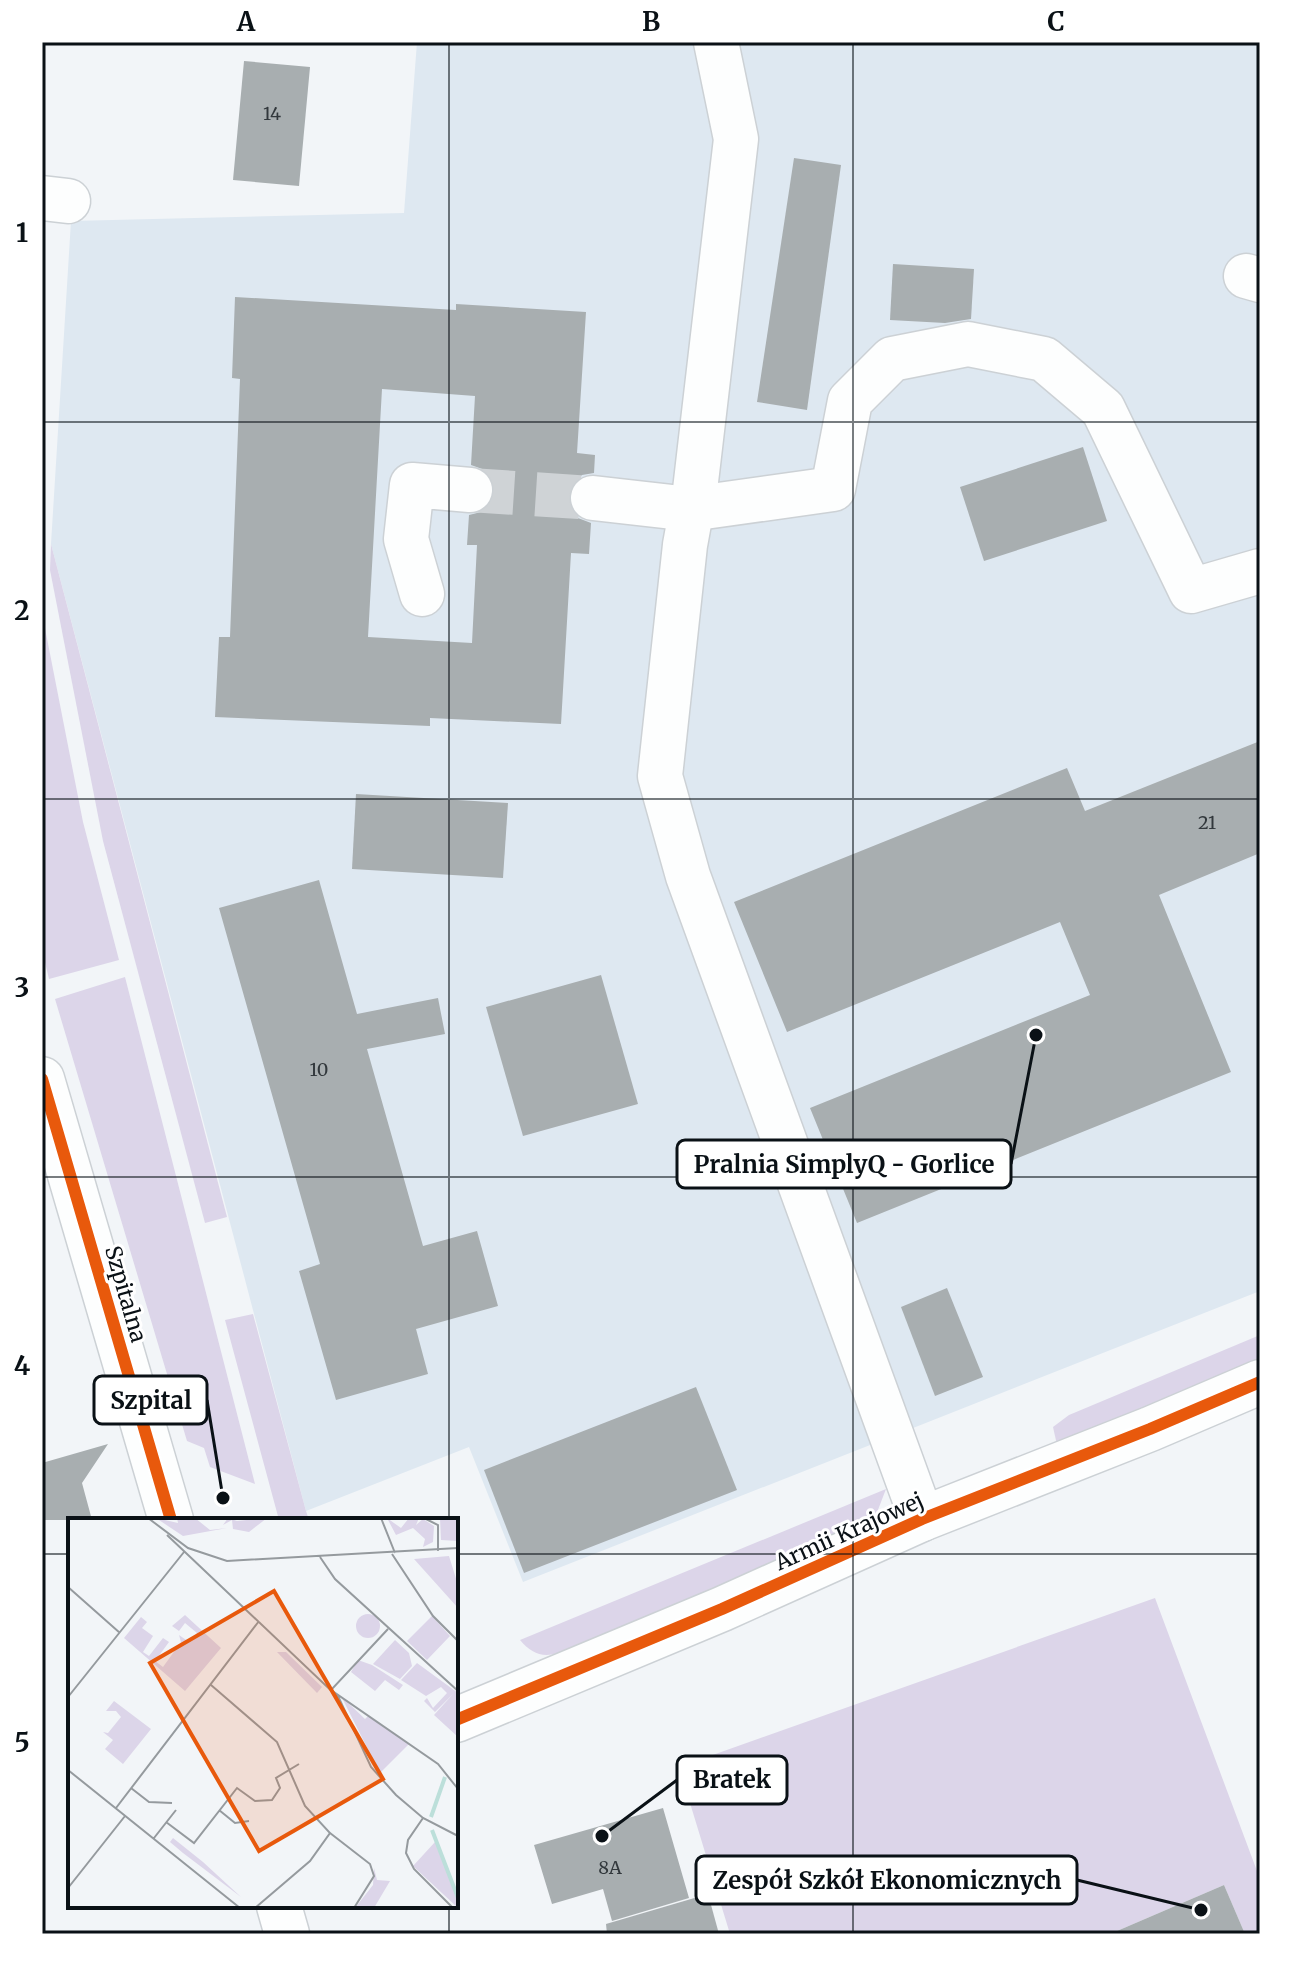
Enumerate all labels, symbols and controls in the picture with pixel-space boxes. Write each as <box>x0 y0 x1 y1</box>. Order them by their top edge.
text: A <box>236 5 256 38</box>
text: B <box>642 5 660 38</box>
text: C <box>1047 5 1065 38</box>
house number: 14 <box>263 102 281 125</box>
text: 1 <box>16 216 28 249</box>
text: 2 <box>14 594 30 627</box>
house number: 21 <box>1198 811 1216 834</box>
text: 3 <box>15 971 29 1004</box>
house number: 10 <box>310 1058 328 1081</box>
callout: Pralnia SimplyQ - Gorlice <box>677 1140 1011 1188</box>
text: Pralnia SimplyQ - Gorlice <box>693 1149 995 1180</box>
street label: Szpitalna <box>99 1243 153 1346</box>
text: 4 <box>14 1349 31 1382</box>
callout: Szpital <box>94 1376 207 1424</box>
text: Szpital <box>110 1385 192 1416</box>
street label: Armii Krajowej <box>769 1486 928 1577</box>
inset map <box>68 1518 458 1908</box>
text: 5 <box>14 1726 30 1759</box>
callout: Bratek <box>677 1756 787 1804</box>
text: Bratek <box>693 1764 772 1795</box>
house number: 8A <box>598 1856 622 1879</box>
callout: Zespół Szkół Ekonomicznych <box>696 1856 1077 1904</box>
text: Zespół Szkół Ekonomicznych <box>713 1865 1061 1896</box>

